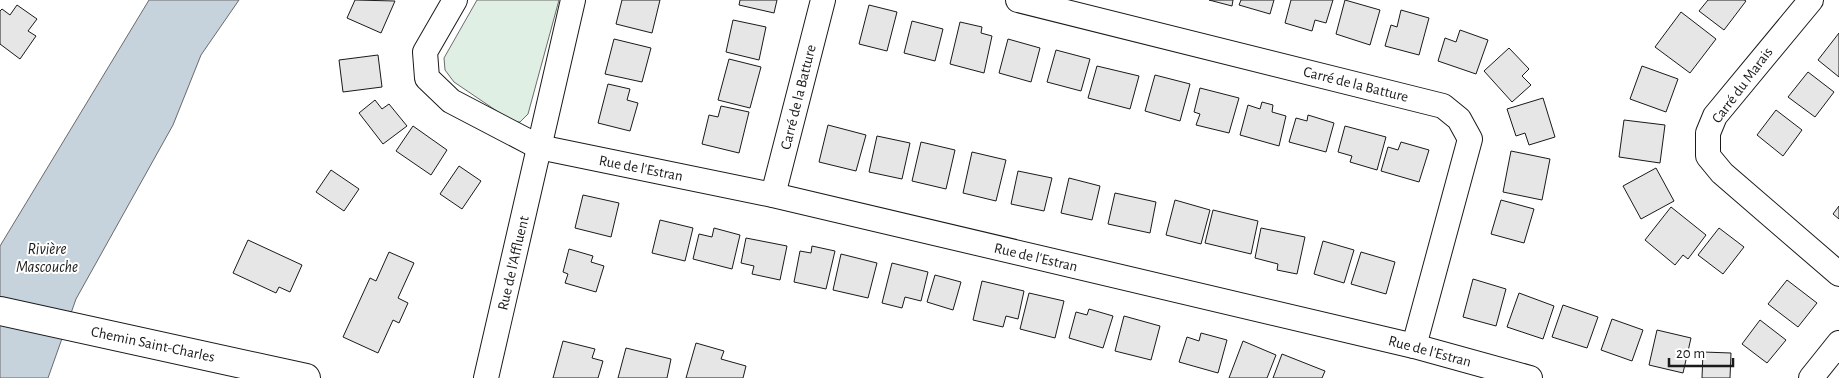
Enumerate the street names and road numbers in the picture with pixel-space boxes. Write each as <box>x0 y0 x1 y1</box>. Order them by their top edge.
street label: Carré de la Batture <box>778 43 819 151</box>
street label: Carré du Marais <box>1709 45 1776 126</box>
street label: Carré de la Batture <box>1302 64 1410 105</box>
street label: Rue de l'Estran <box>598 153 684 184</box>
street label: Rue de l'Affluent <box>495 214 532 312</box>
street label: Rue de l'Estran <box>993 241 1079 274</box>
street label: Chemin Saint-Charles <box>90 324 216 365</box>
street label: Rue de l'Estran <box>1387 333 1473 370</box>

